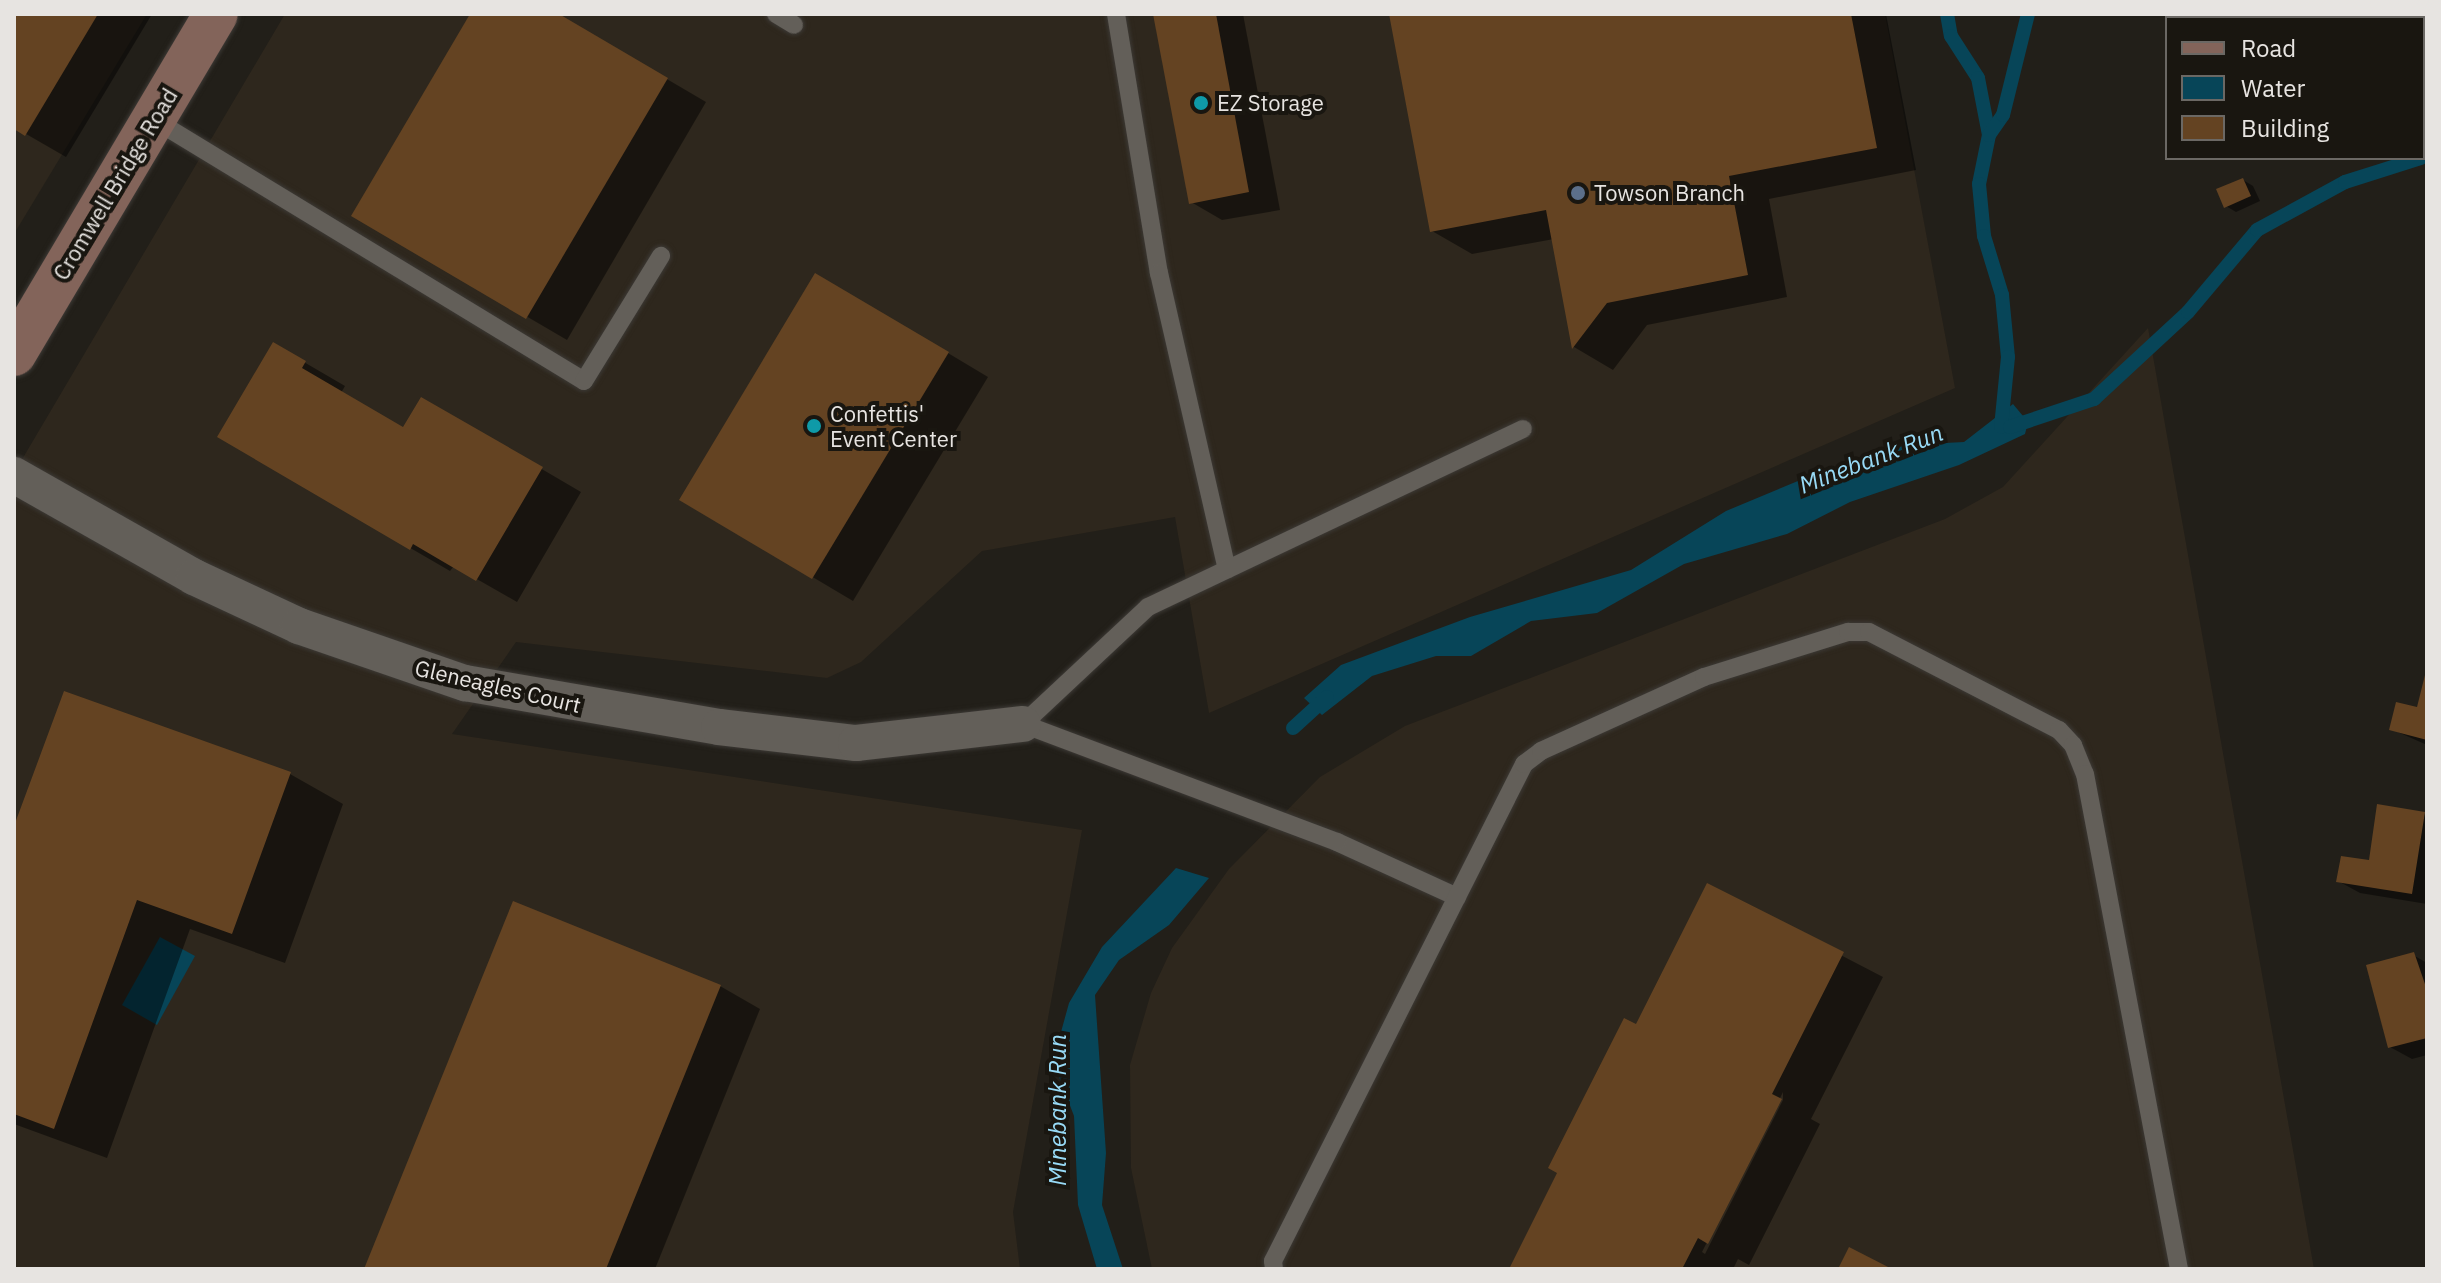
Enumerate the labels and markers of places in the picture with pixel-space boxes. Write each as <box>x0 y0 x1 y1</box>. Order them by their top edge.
place label: EZ Storage <box>1217 90 1324 116</box>
marker: EZ Storage <box>1192 94 1210 112</box>
place label: Towson Branch <box>1594 180 1745 206</box>
marker: Towson Branch <box>1569 184 1587 202</box>
place label: Confettis' Event Center <box>830 400 957 452</box>
marker: Confettis' Event Center <box>805 417 823 435</box>

